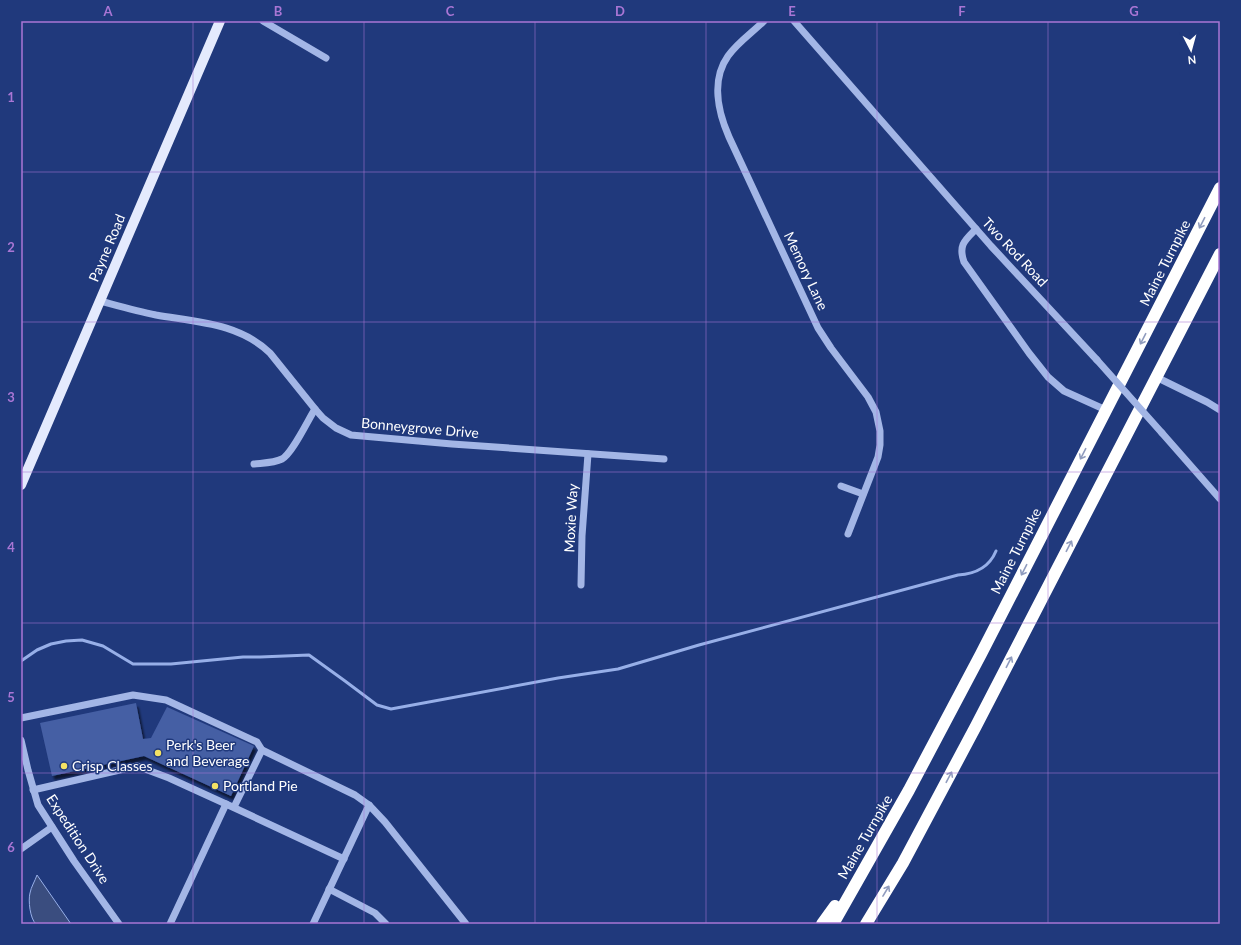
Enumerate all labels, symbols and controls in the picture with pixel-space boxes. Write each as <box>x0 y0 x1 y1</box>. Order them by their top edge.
text: A <box>102 3 113 19</box>
text: B <box>274 3 283 19</box>
text: C <box>446 3 455 19</box>
text: D <box>615 3 625 19</box>
text: E <box>788 3 796 19</box>
text: F <box>958 3 966 19</box>
text: G <box>1129 3 1139 19</box>
north arrow <box>1171 30 1211 70</box>
text: N <box>1187 54 1197 67</box>
text: 1 <box>7 89 15 105</box>
street label: Payne Road <box>85 211 128 284</box>
street label: Two Rod Road <box>979 214 1052 290</box>
street label: Maine Turnpike <box>1136 217 1194 309</box>
one-way arrow <box>1198 217 1205 229</box>
street label: Memory Lane <box>781 229 832 313</box>
text: 2 <box>7 239 15 255</box>
one-way arrow <box>1138 332 1146 344</box>
text: 3 <box>7 389 15 405</box>
street label: Bonneygrove Drive <box>361 414 480 441</box>
one-way arrow <box>1079 448 1086 460</box>
street label: Moxie Way <box>560 482 581 553</box>
street label: Maine Turnpike <box>987 505 1045 597</box>
text: 4 <box>7 539 15 555</box>
one-way arrow <box>1066 540 1073 552</box>
one-way arrow <box>1020 564 1027 576</box>
one-way arrow <box>1006 656 1014 668</box>
text: 5 <box>7 689 15 705</box>
place label: Perk's Beer and Beverage <box>166 736 249 769</box>
marker: Perk's Beer and Beverage <box>153 748 163 758</box>
place label: Crisp Classes <box>72 757 152 774</box>
marker: Crisp Classes <box>59 761 69 771</box>
one-way arrow <box>946 771 953 783</box>
place label: Portland Pie <box>223 777 298 794</box>
marker: Portland Pie <box>210 781 220 791</box>
street label: Expedition Drive <box>43 791 114 886</box>
street label: Maine Turnpike <box>834 792 896 882</box>
text: 6 <box>7 839 15 855</box>
one-way arrow <box>882 886 890 897</box>

